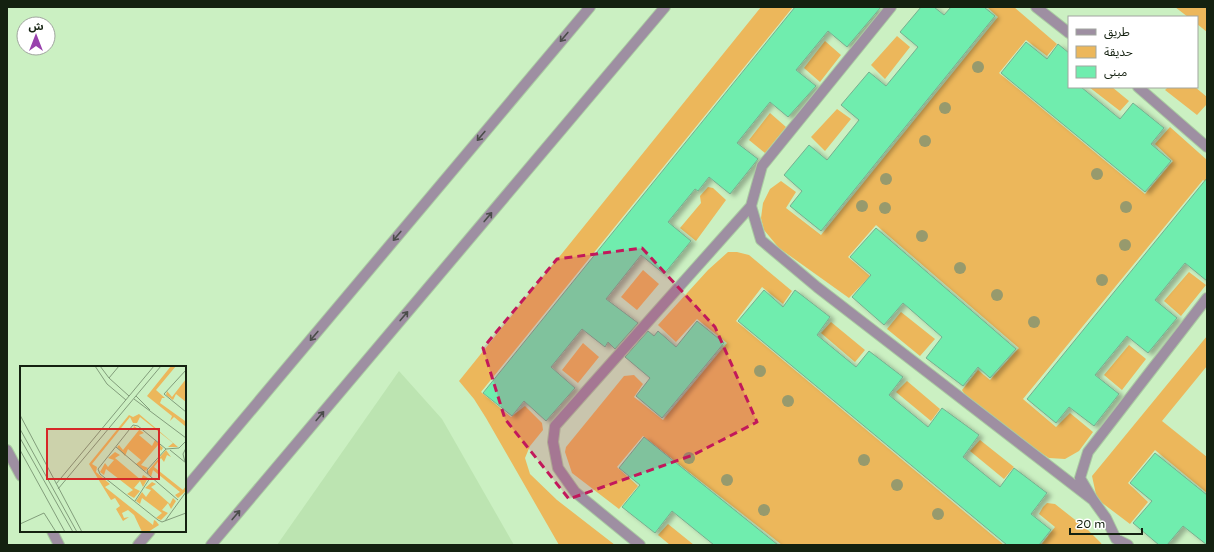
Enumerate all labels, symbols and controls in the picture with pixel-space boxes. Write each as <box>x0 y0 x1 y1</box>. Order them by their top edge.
north arrow <box>16 16 56 56</box>
legend <box>1068 16 1198 88</box>
text: ش <box>28 20 44 33</box>
text: طريق <box>1104 25 1130 40</box>
one-way arrow <box>560 32 569 42</box>
text: حديقة <box>1104 45 1133 59</box>
text: مبنى <box>1104 65 1127 79</box>
one-way arrow <box>476 131 485 142</box>
one-way arrow <box>483 212 492 222</box>
one-way arrow <box>393 231 402 241</box>
one-way arrow <box>399 311 408 322</box>
one-way arrow <box>309 330 318 341</box>
inset map <box>20 366 186 532</box>
one-way arrow <box>316 410 325 421</box>
one-way arrow <box>232 510 241 521</box>
scale bar <box>1070 510 1142 536</box>
text: 20 m <box>1076 517 1105 531</box>

